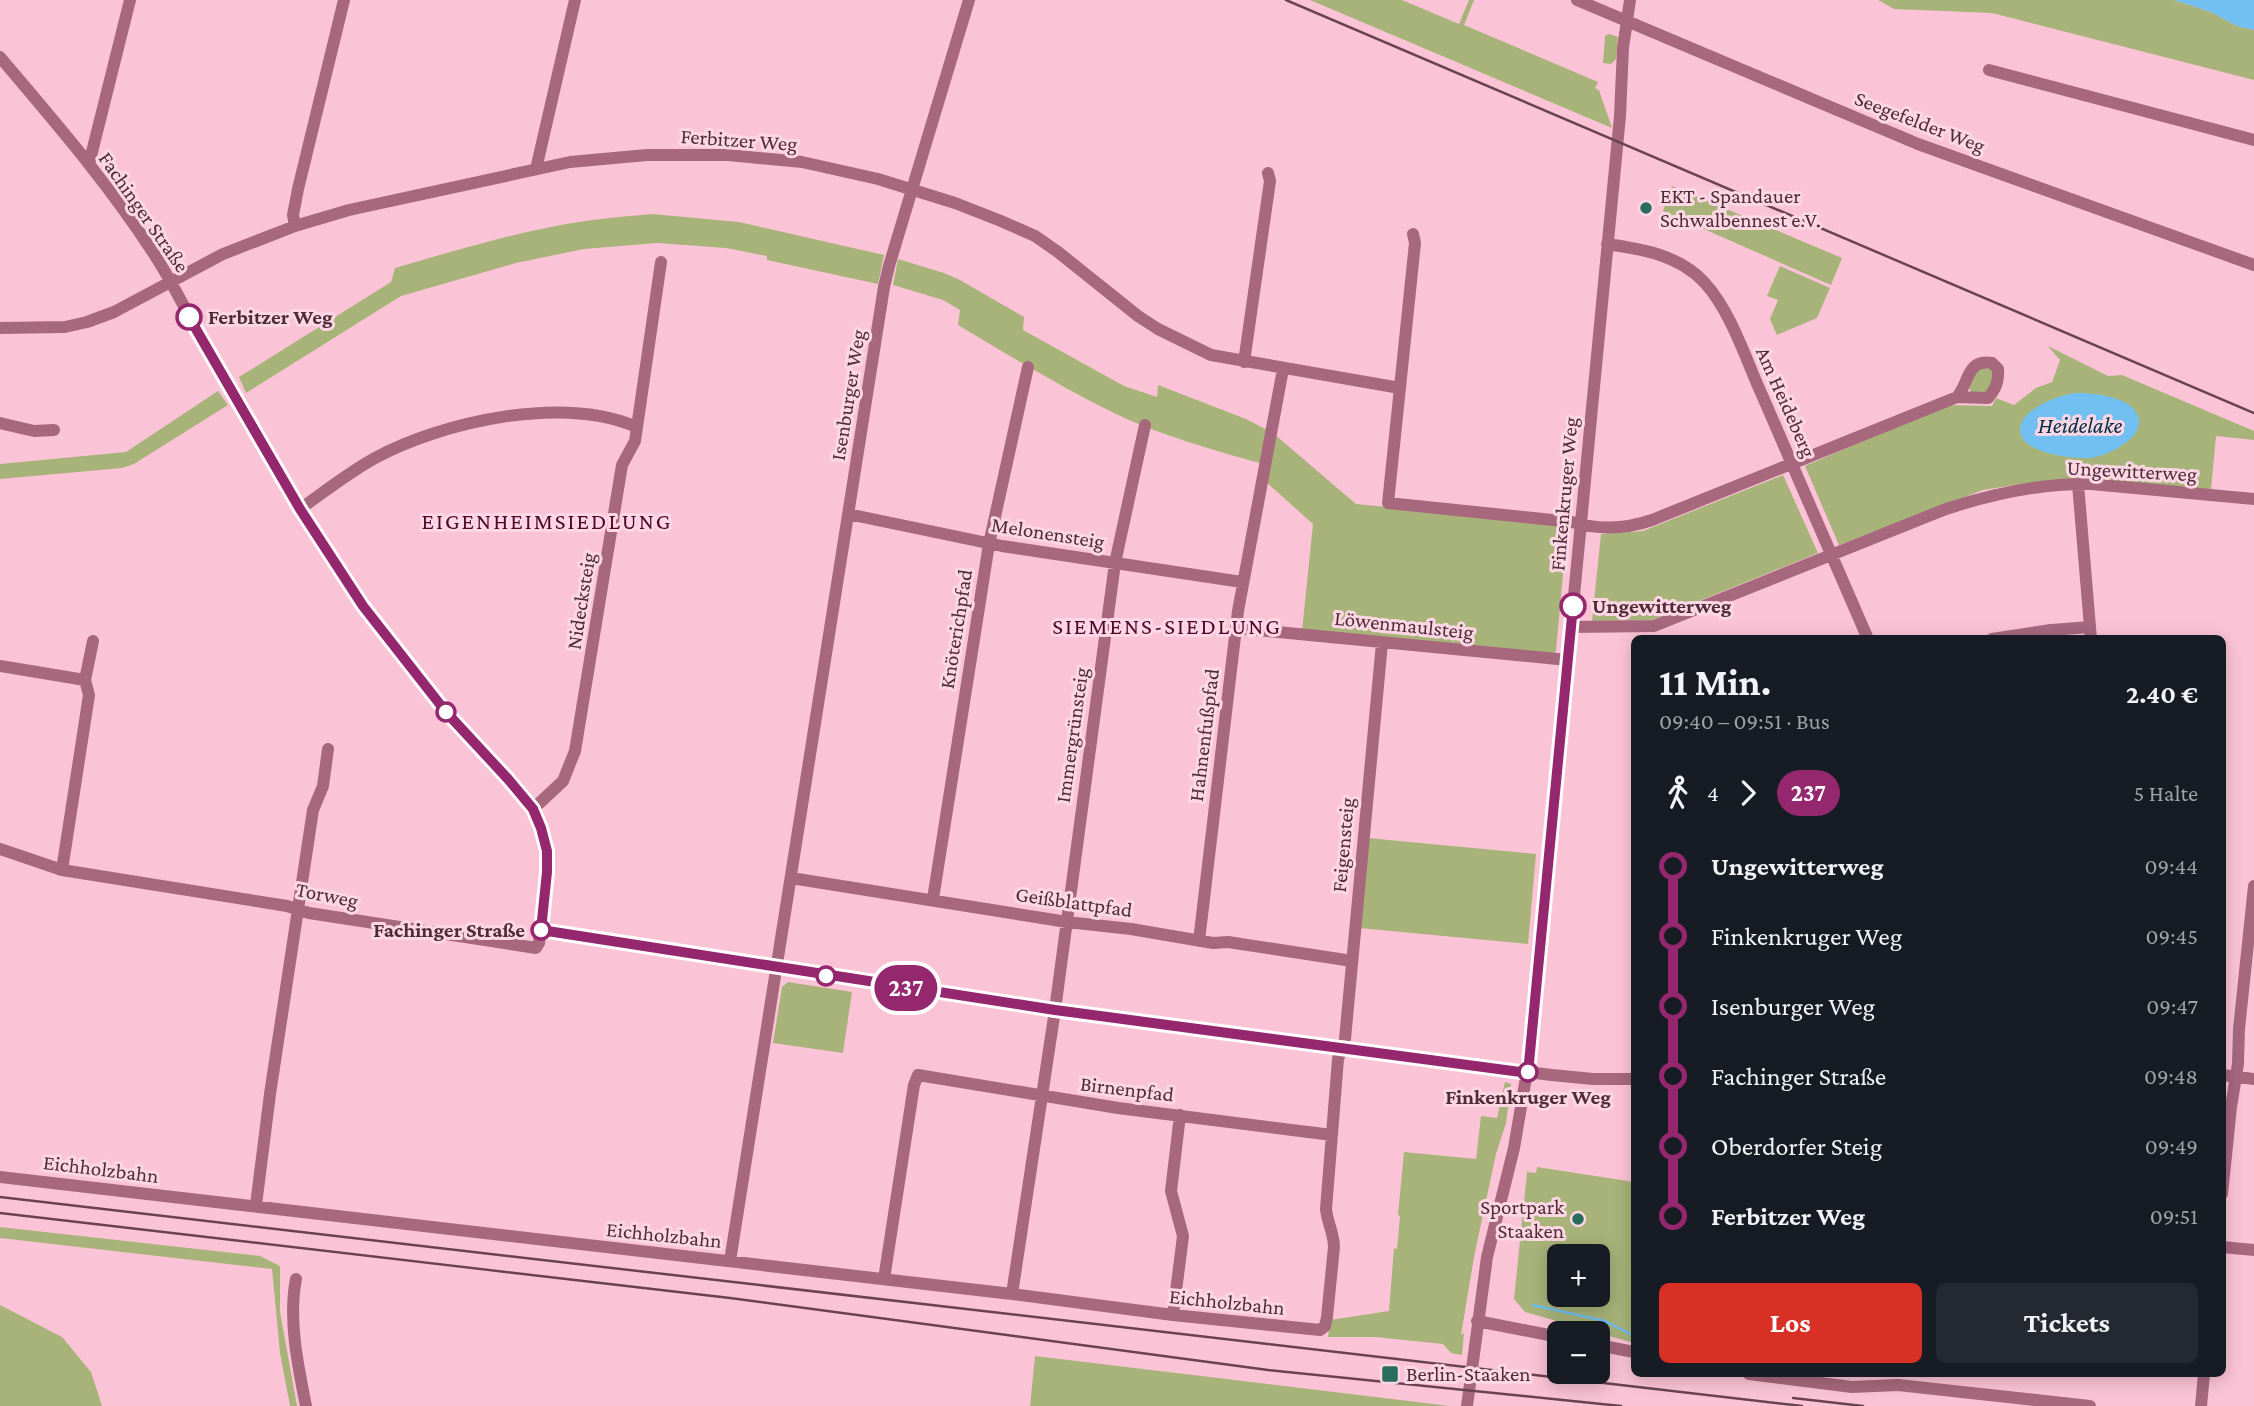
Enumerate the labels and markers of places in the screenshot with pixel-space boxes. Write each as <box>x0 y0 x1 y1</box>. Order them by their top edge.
place label: EKT - Spandauer Schwalbennest e.V. <box>1660 184 1821 232</box>
marker: EKT - Spandauer Schwalbennest e.V. <box>1638 200 1654 216</box>
marker: Ferbitzer Weg <box>176 304 202 330</box>
place label: Ferbitzer Weg <box>208 305 333 329</box>
marker: Ungewitterweg <box>1560 593 1586 619</box>
place label: Ungewitterweg <box>1592 594 1732 618</box>
unlabelled marker <box>436 702 456 722</box>
place label: Fachinger Straße <box>373 918 525 942</box>
marker: Fachinger Straße <box>531 920 551 940</box>
unlabelled marker <box>816 966 836 986</box>
marker: Finkenkruger Weg <box>1518 1062 1538 1082</box>
place label: Finkenkruger Weg <box>1445 1085 1611 1109</box>
place label: Sportpark Staaken <box>1480 1195 1564 1243</box>
marker: Sportpark Staaken <box>1570 1211 1586 1227</box>
place label: Berlin-Staaken <box>1406 1362 1530 1386</box>
marker: Berlin-Staaken <box>1380 1364 1400 1384</box>

